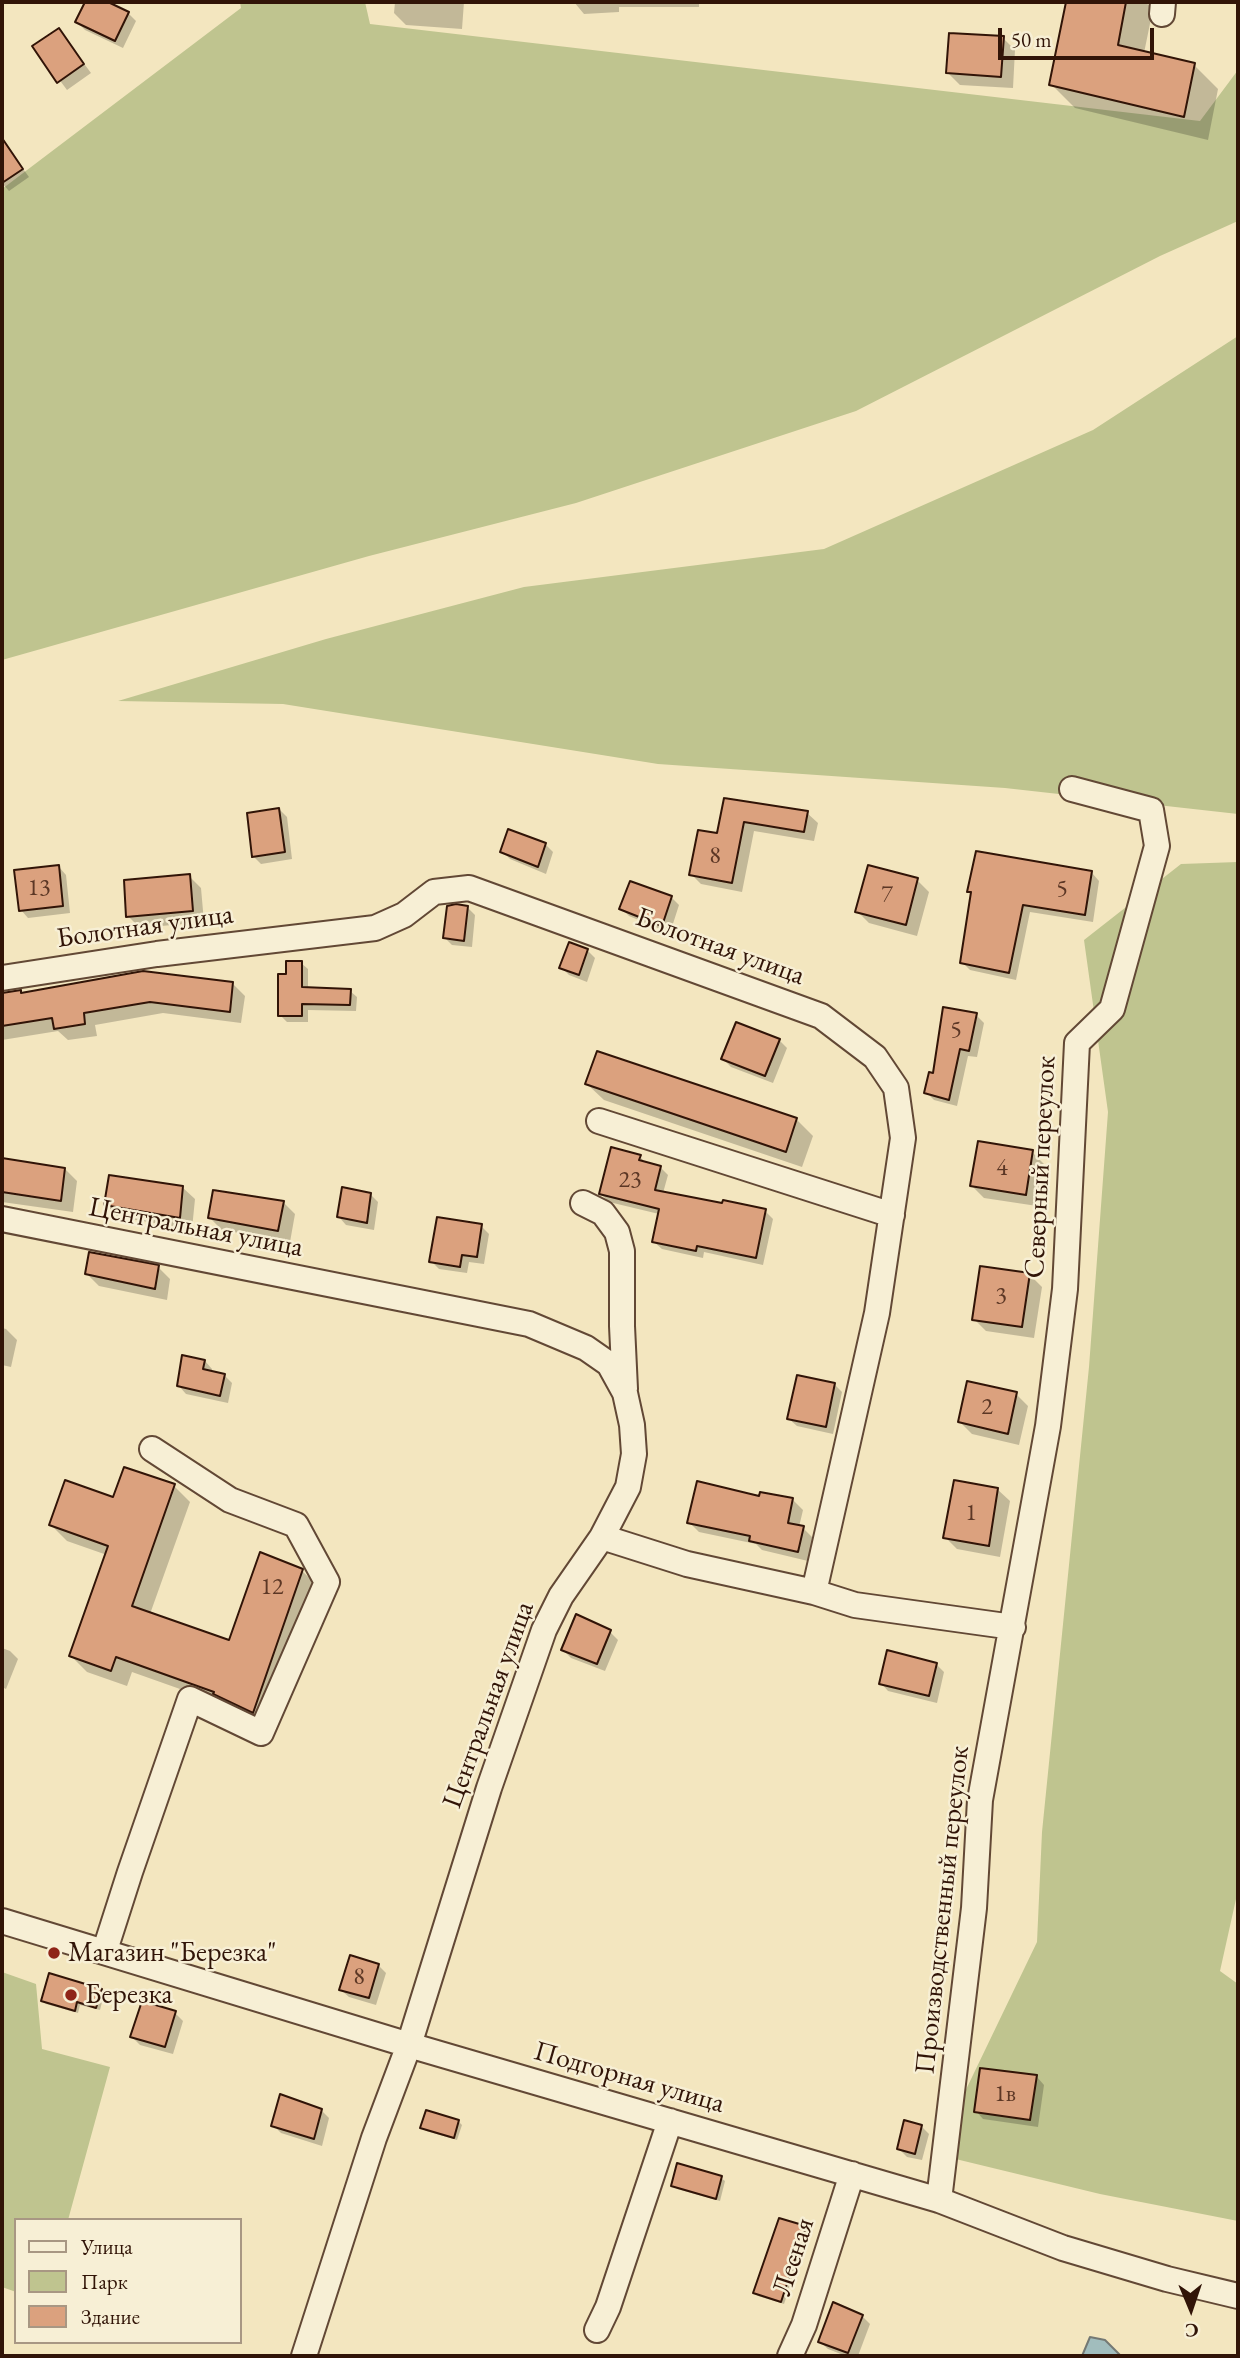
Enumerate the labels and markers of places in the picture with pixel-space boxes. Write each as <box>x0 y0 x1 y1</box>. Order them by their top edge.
place label: Магазин "Березка" <box>68 1936 276 1970</box>
marker: Магазин "Березка" <box>46 1945 62 1961</box>
place label: Березка <box>85 1978 173 2012</box>
marker: Березка <box>63 1987 79 2003</box>

